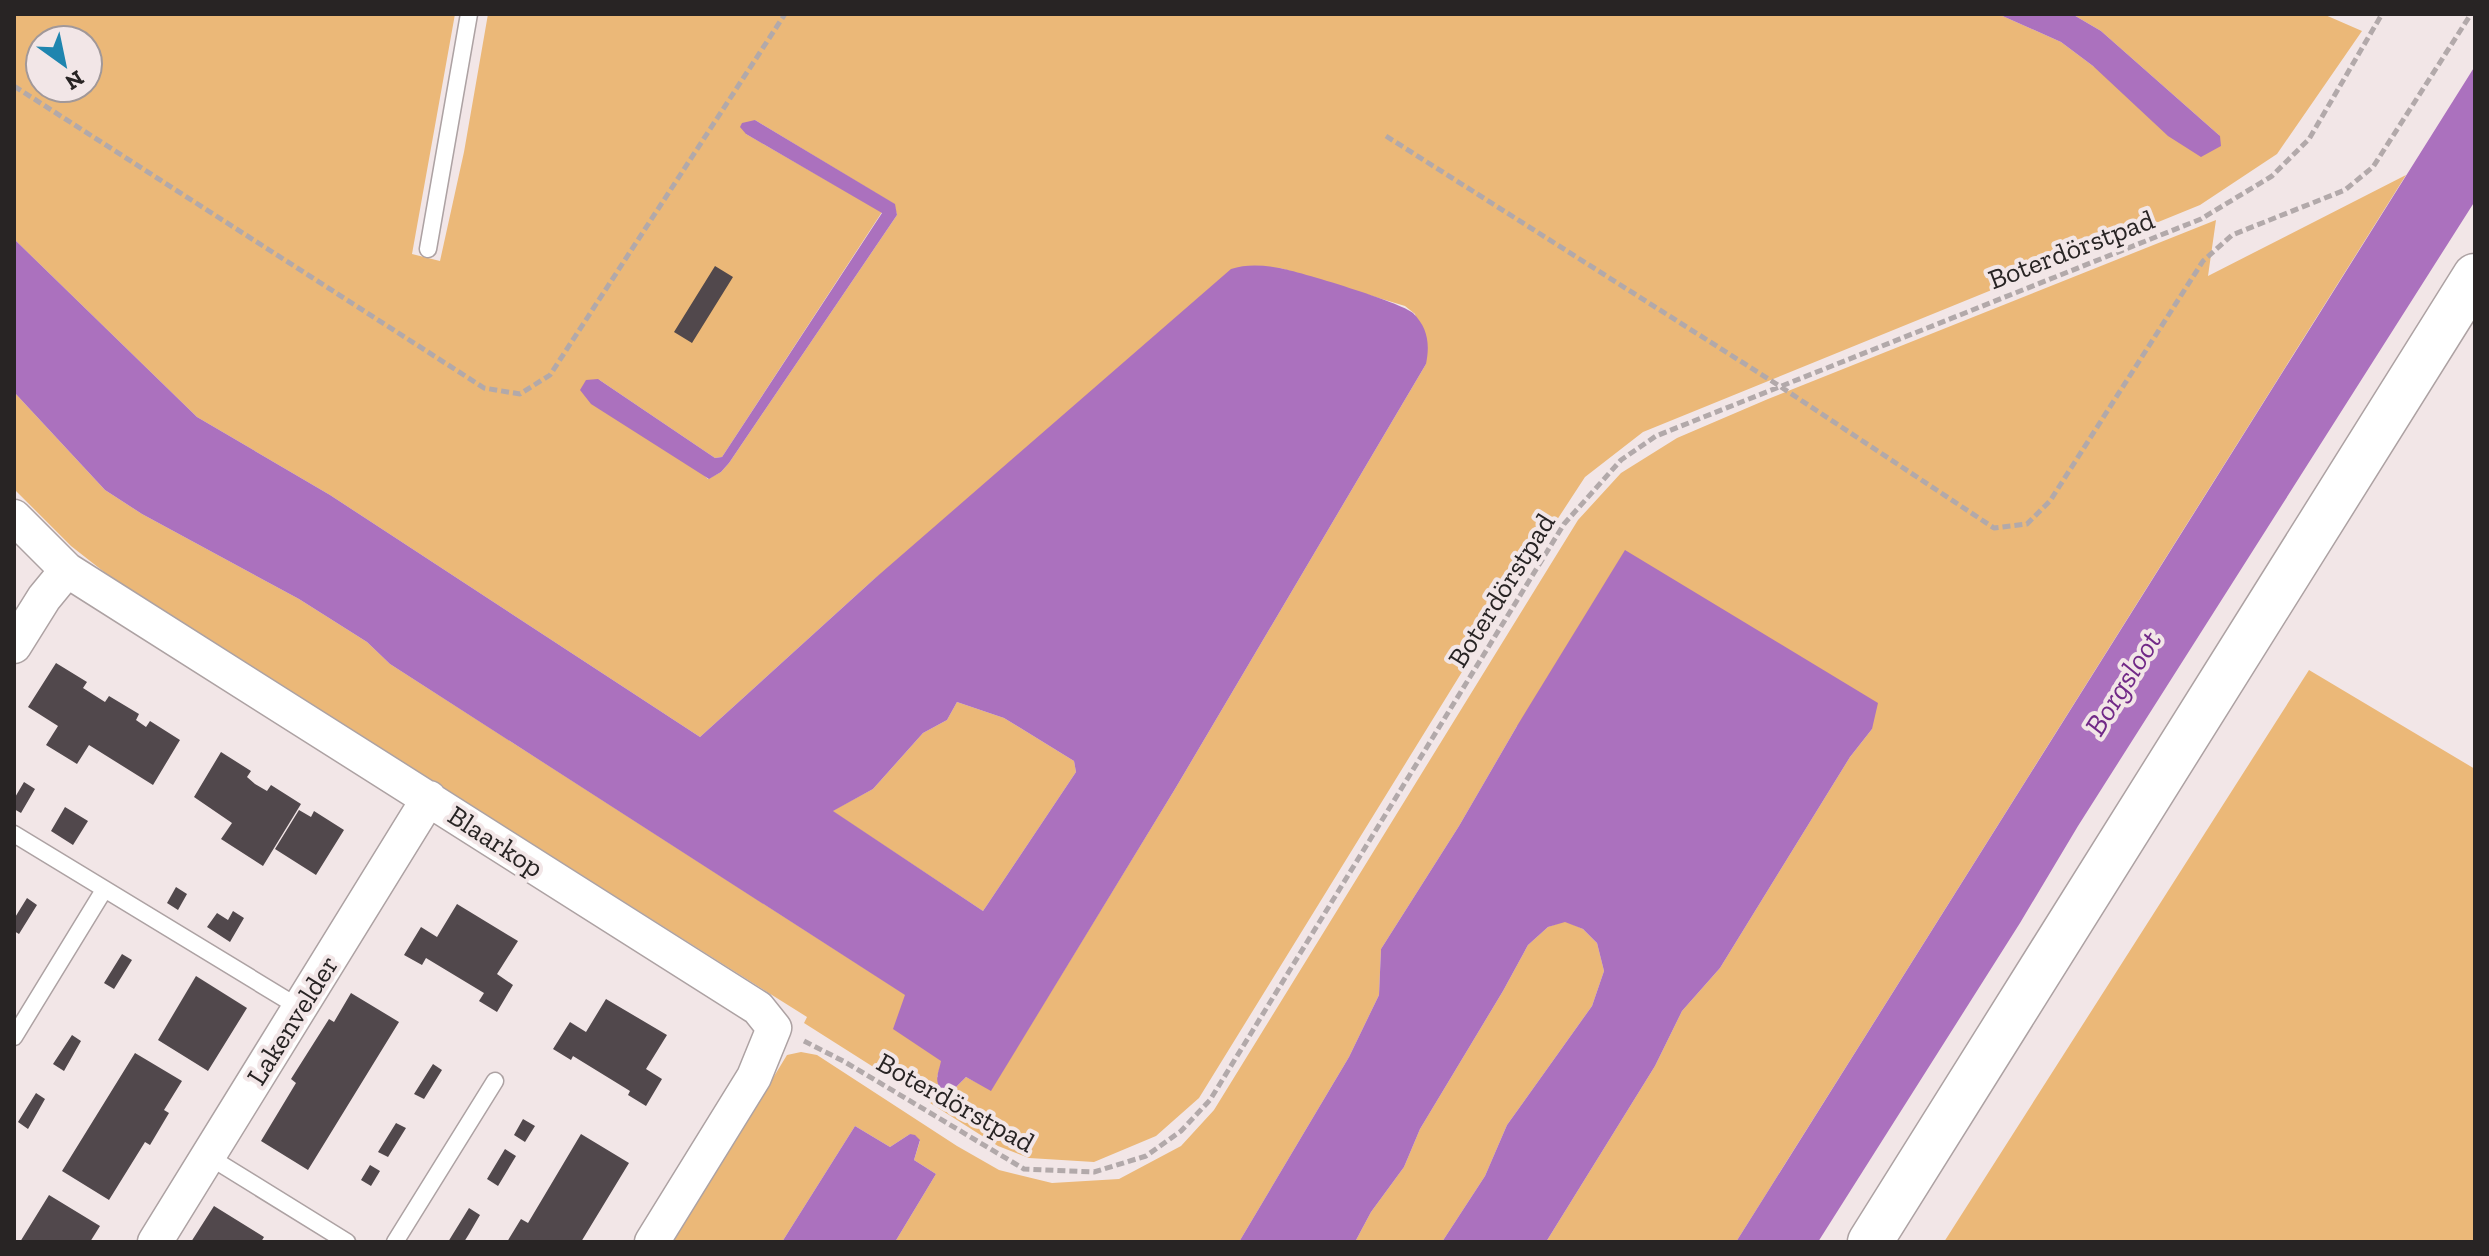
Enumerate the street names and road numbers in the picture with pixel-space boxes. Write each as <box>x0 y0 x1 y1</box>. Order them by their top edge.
street label: Boterdörstpad <box>1984 203 2159 296</box>
street label: Boterdörstpad <box>1441 507 1562 673</box>
street label: Blaarkop <box>442 799 549 884</box>
street label: Lakenvelder <box>240 950 345 1091</box>
street label: Boterdörstpad <box>871 1046 1040 1159</box>

